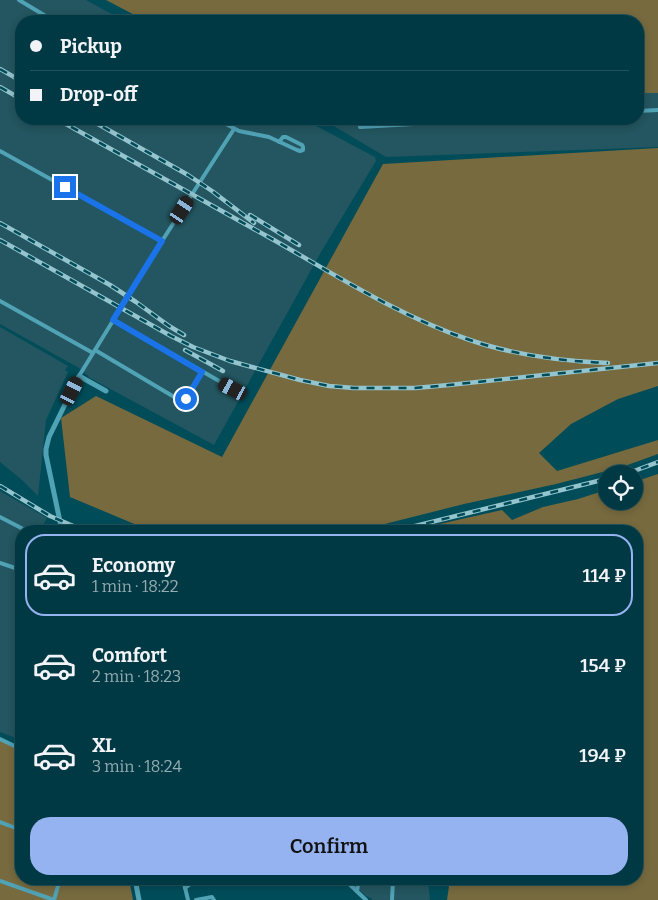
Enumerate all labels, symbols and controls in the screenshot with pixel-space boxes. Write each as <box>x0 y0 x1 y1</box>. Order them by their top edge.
text: Pickup <box>60 35 122 58</box>
text: Drop-off <box>60 83 138 106</box>
route end <box>54 176 76 198</box>
car <box>167 193 196 227</box>
car <box>58 374 85 408</box>
car <box>216 375 249 403</box>
route start <box>175 388 197 410</box>
map controls <box>598 465 643 510</box>
button: locate <box>598 465 643 510</box>
icon: car <box>32 553 77 598</box>
text: Economy <box>92 554 175 577</box>
text: 114 ₽ <box>583 564 626 587</box>
text: 1 min · 18:22 <box>92 577 179 596</box>
icon: car <box>32 643 77 688</box>
text: Comfort <box>92 644 167 667</box>
text: 154 ₽ <box>580 654 626 677</box>
text: 2 min · 18:23 <box>92 667 181 686</box>
icon: car <box>32 733 77 778</box>
text: XL <box>92 734 116 757</box>
text: 194 ₽ <box>579 744 626 767</box>
text: 3 min · 18:24 <box>92 757 182 776</box>
button: Confirm <box>30 817 628 875</box>

